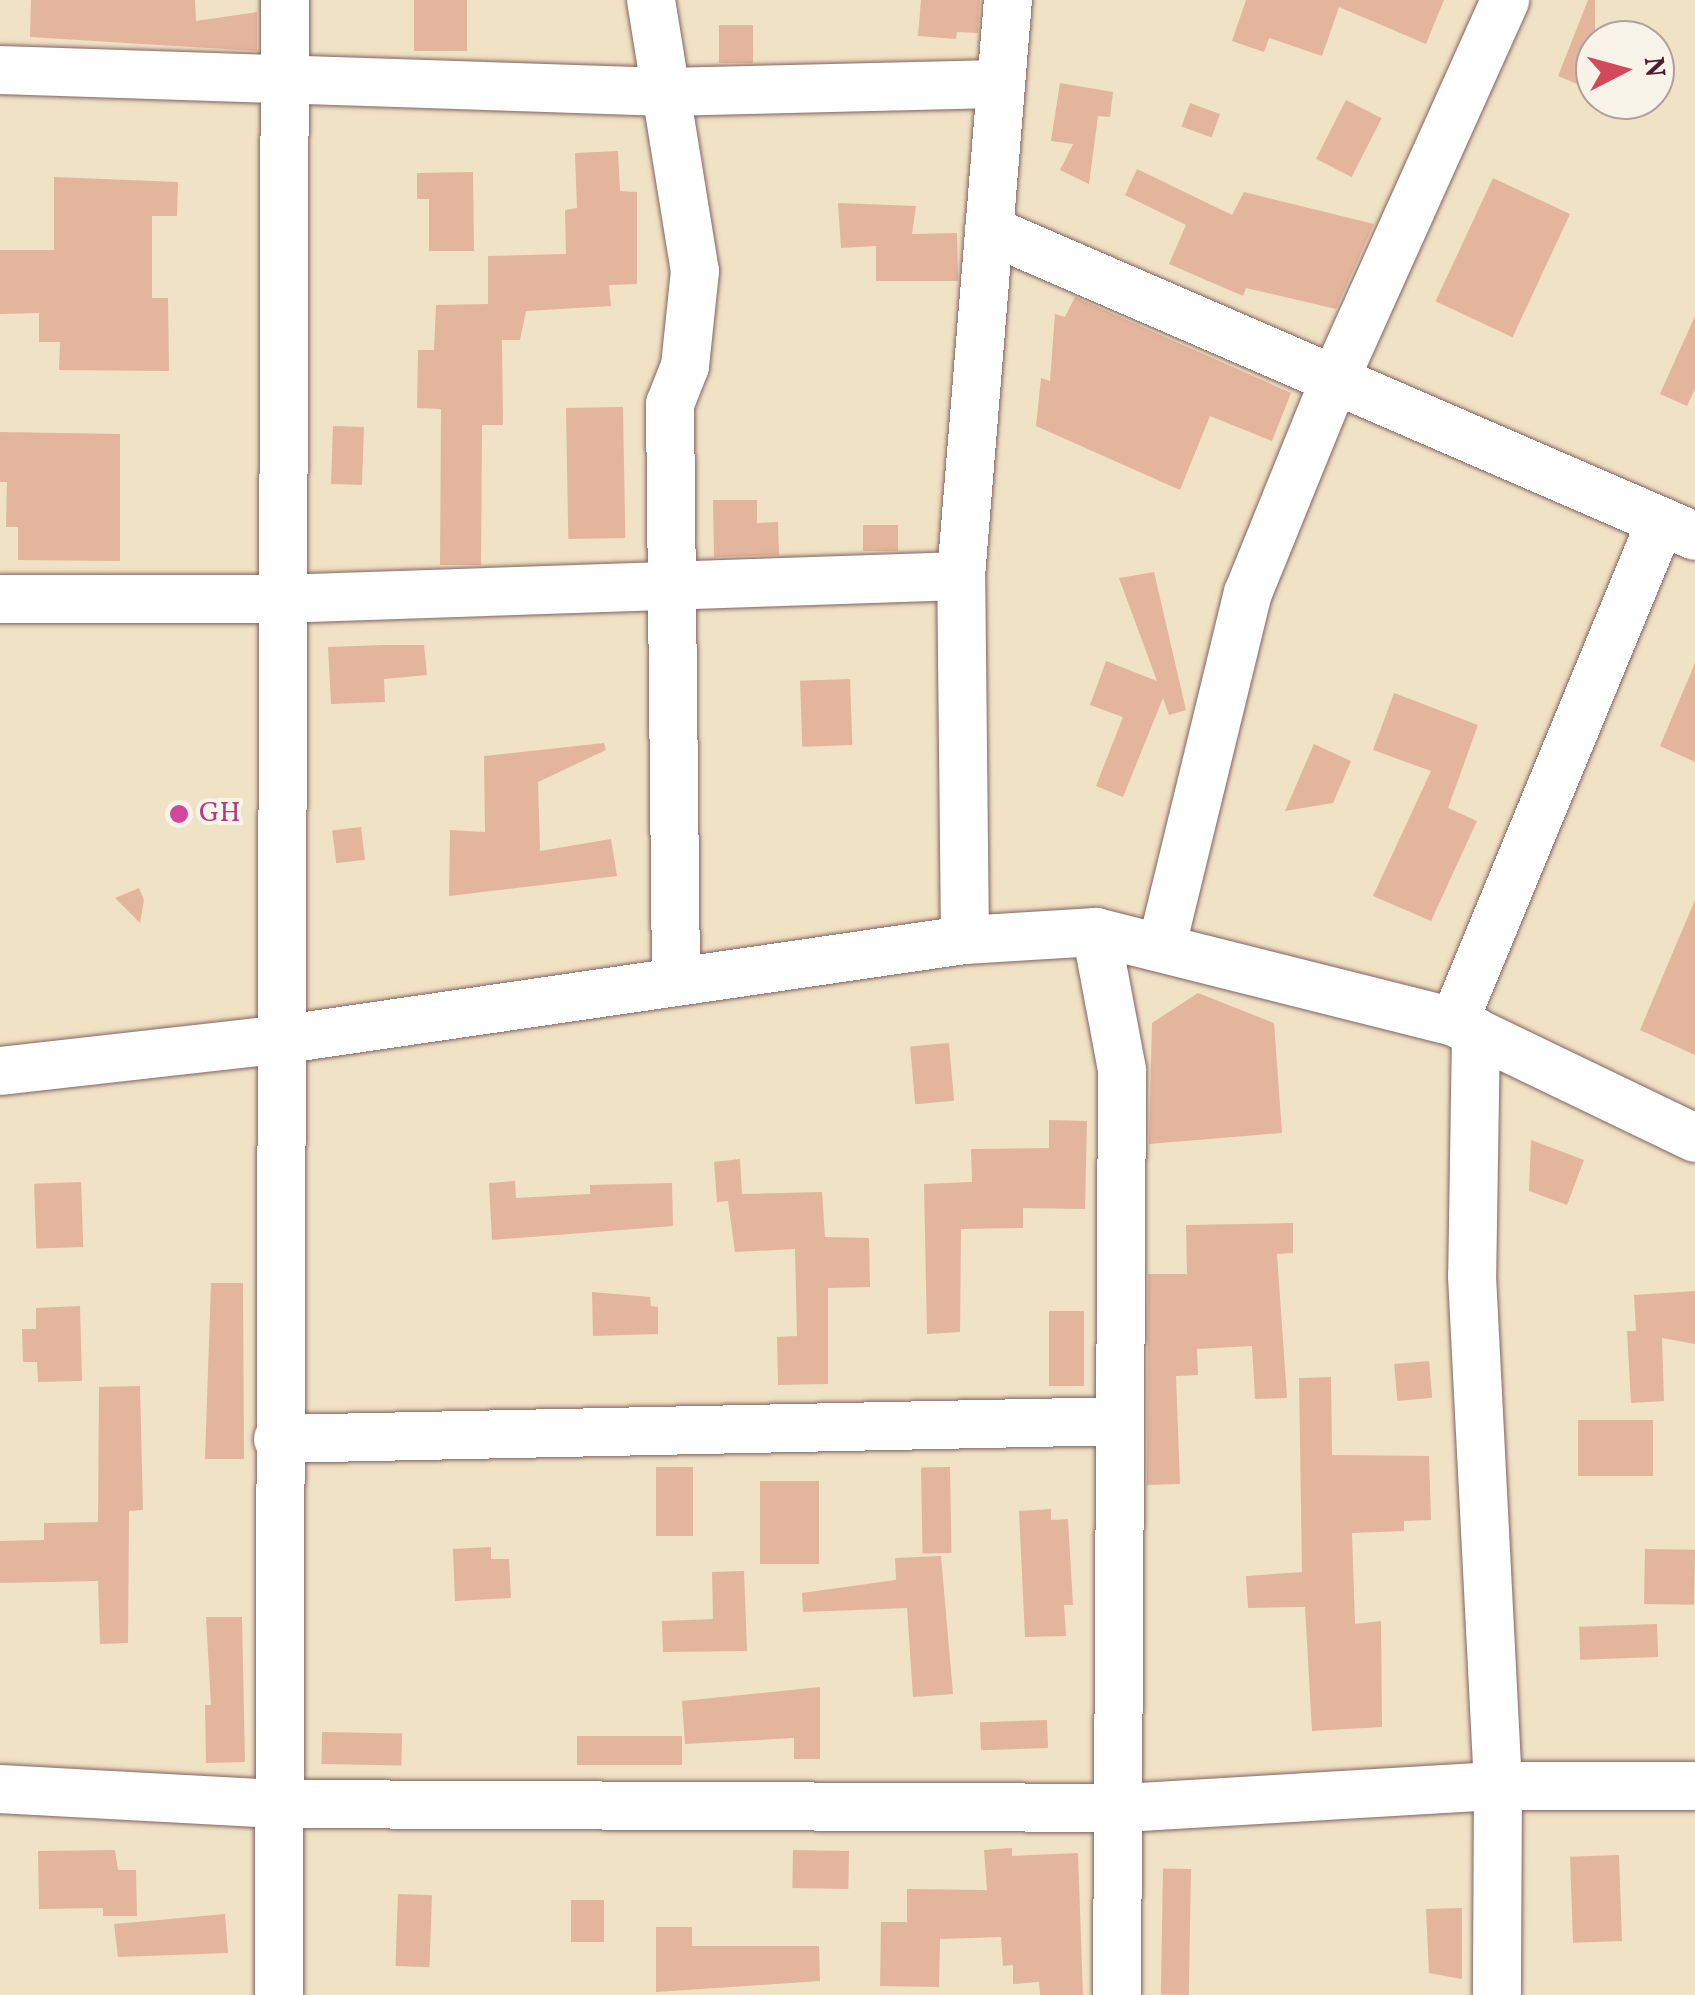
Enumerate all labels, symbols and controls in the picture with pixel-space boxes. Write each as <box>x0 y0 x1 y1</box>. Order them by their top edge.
north arrow <box>1575 20 1675 120</box>
text: N <box>1633 55 1674 79</box>
place label: GH <box>199 797 241 831</box>
marker: GH <box>168 803 190 825</box>

